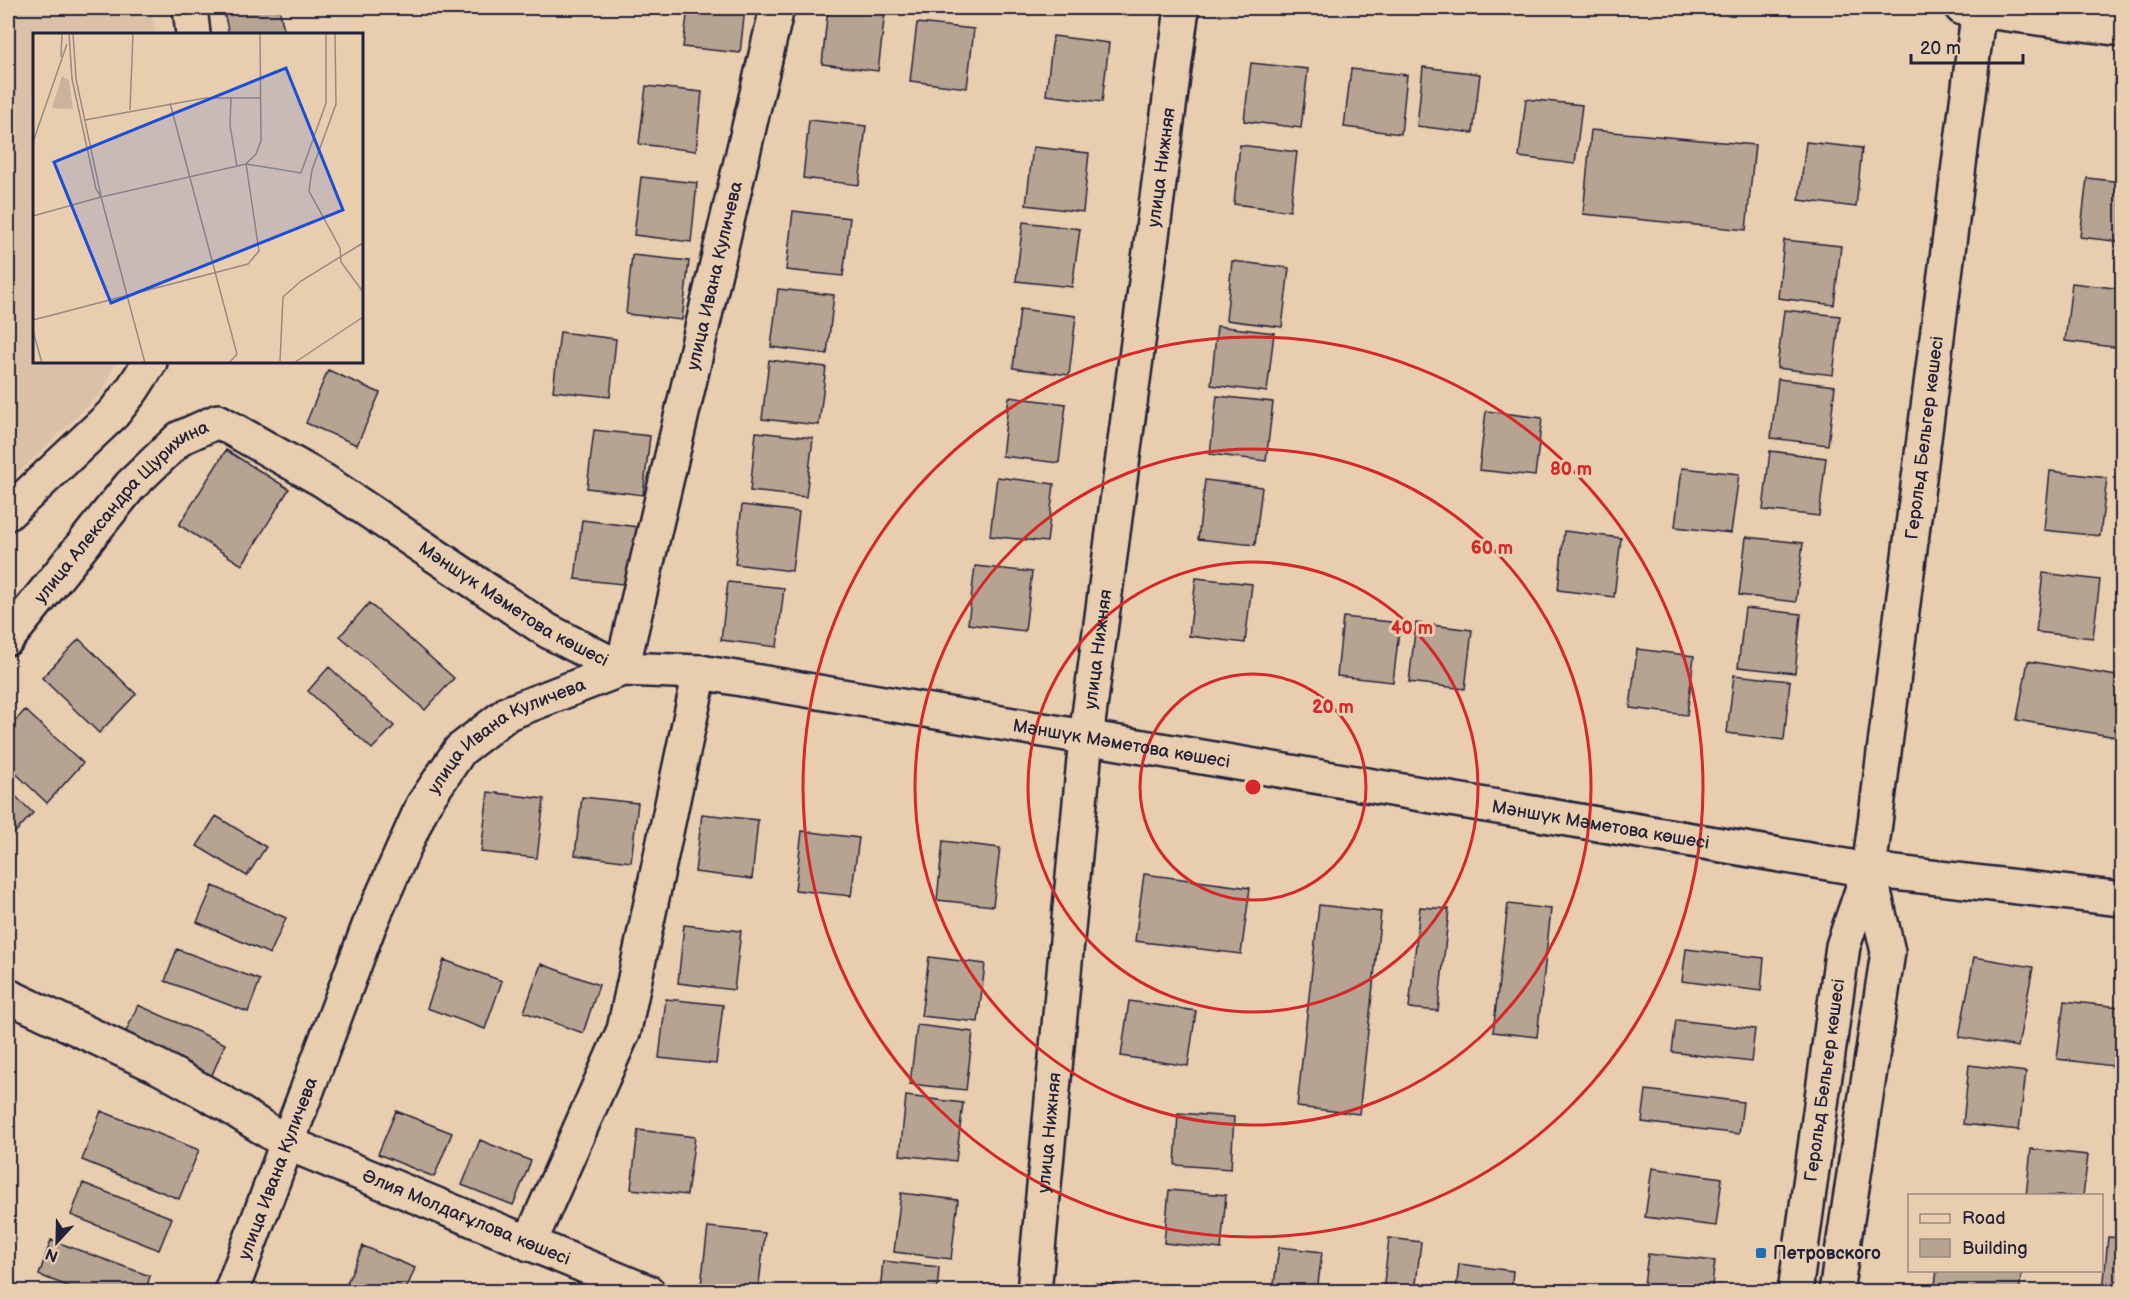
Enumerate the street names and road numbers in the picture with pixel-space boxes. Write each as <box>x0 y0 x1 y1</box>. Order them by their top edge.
street label: улица Нижняя <box>1143 106 1180 229</box>
street label: улица Ивана Куличева <box>682 179 747 372</box>
street label: Герольд Бельгер көшесі <box>1901 335 1948 540</box>
street label: улица Александра Щурихина <box>30 416 212 608</box>
street label: Мәншүк Мәметова көшесі <box>414 537 612 671</box>
street label: улица Нижняя <box>1080 588 1116 711</box>
street label: улица Ивана Куличева <box>423 674 589 798</box>
street label: Мәншүк Мәметова көшесі <box>1011 715 1232 773</box>
street label: Мәншүк Мәметова көшесі <box>1490 796 1711 854</box>
street label: Герольд Бельгер көшесі <box>1800 977 1849 1183</box>
street label: улица Нижняя <box>1033 1072 1066 1194</box>
street label: улица Ивана Куличева <box>234 1074 322 1263</box>
street label: Әлия Молдағұлова көшесі <box>359 1165 573 1270</box>

